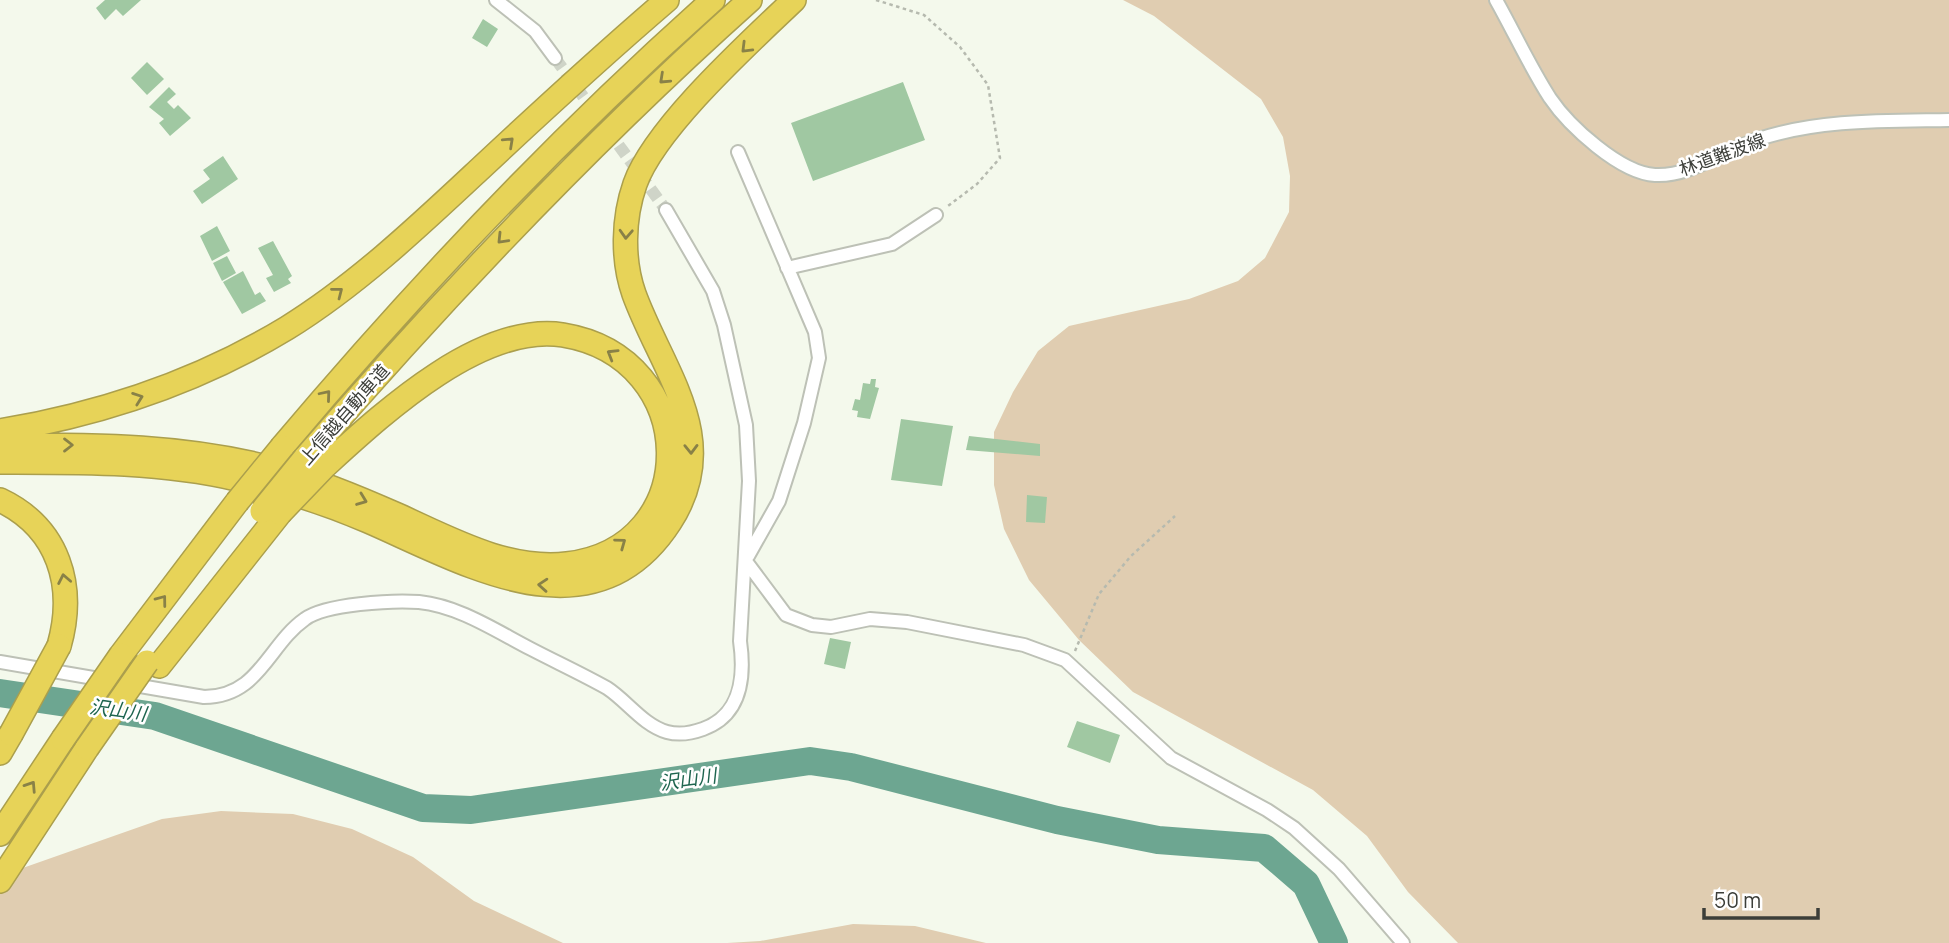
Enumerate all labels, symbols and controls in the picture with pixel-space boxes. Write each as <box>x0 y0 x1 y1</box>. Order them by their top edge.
one-way arrow <box>741 40 754 53</box>
one-way arrow <box>659 71 672 84</box>
street label: 林道難波線 <box>1676 127 1768 181</box>
one-way arrow <box>501 138 514 150</box>
one-way arrow <box>619 229 634 240</box>
one-way arrow <box>497 231 510 244</box>
one-way arrow <box>330 287 342 300</box>
one-way arrow <box>606 349 619 362</box>
street label: 上信越自動車道 <box>294 359 394 469</box>
one-way arrow <box>318 390 330 403</box>
one-way arrow <box>131 393 143 407</box>
one-way arrow <box>63 437 74 453</box>
one-way arrow <box>683 444 699 455</box>
one-way arrow <box>355 491 367 505</box>
one-way arrow <box>613 539 626 551</box>
one-way arrow <box>58 573 73 585</box>
one-way arrow <box>537 578 548 593</box>
one-way arrow <box>154 595 166 608</box>
water label: 沢山川 <box>88 693 150 727</box>
water label: 沢山川 <box>658 762 720 796</box>
one-way arrow <box>23 781 36 794</box>
scale bar <box>1704 876 1818 920</box>
text: 50 m <box>1714 886 1761 914</box>

